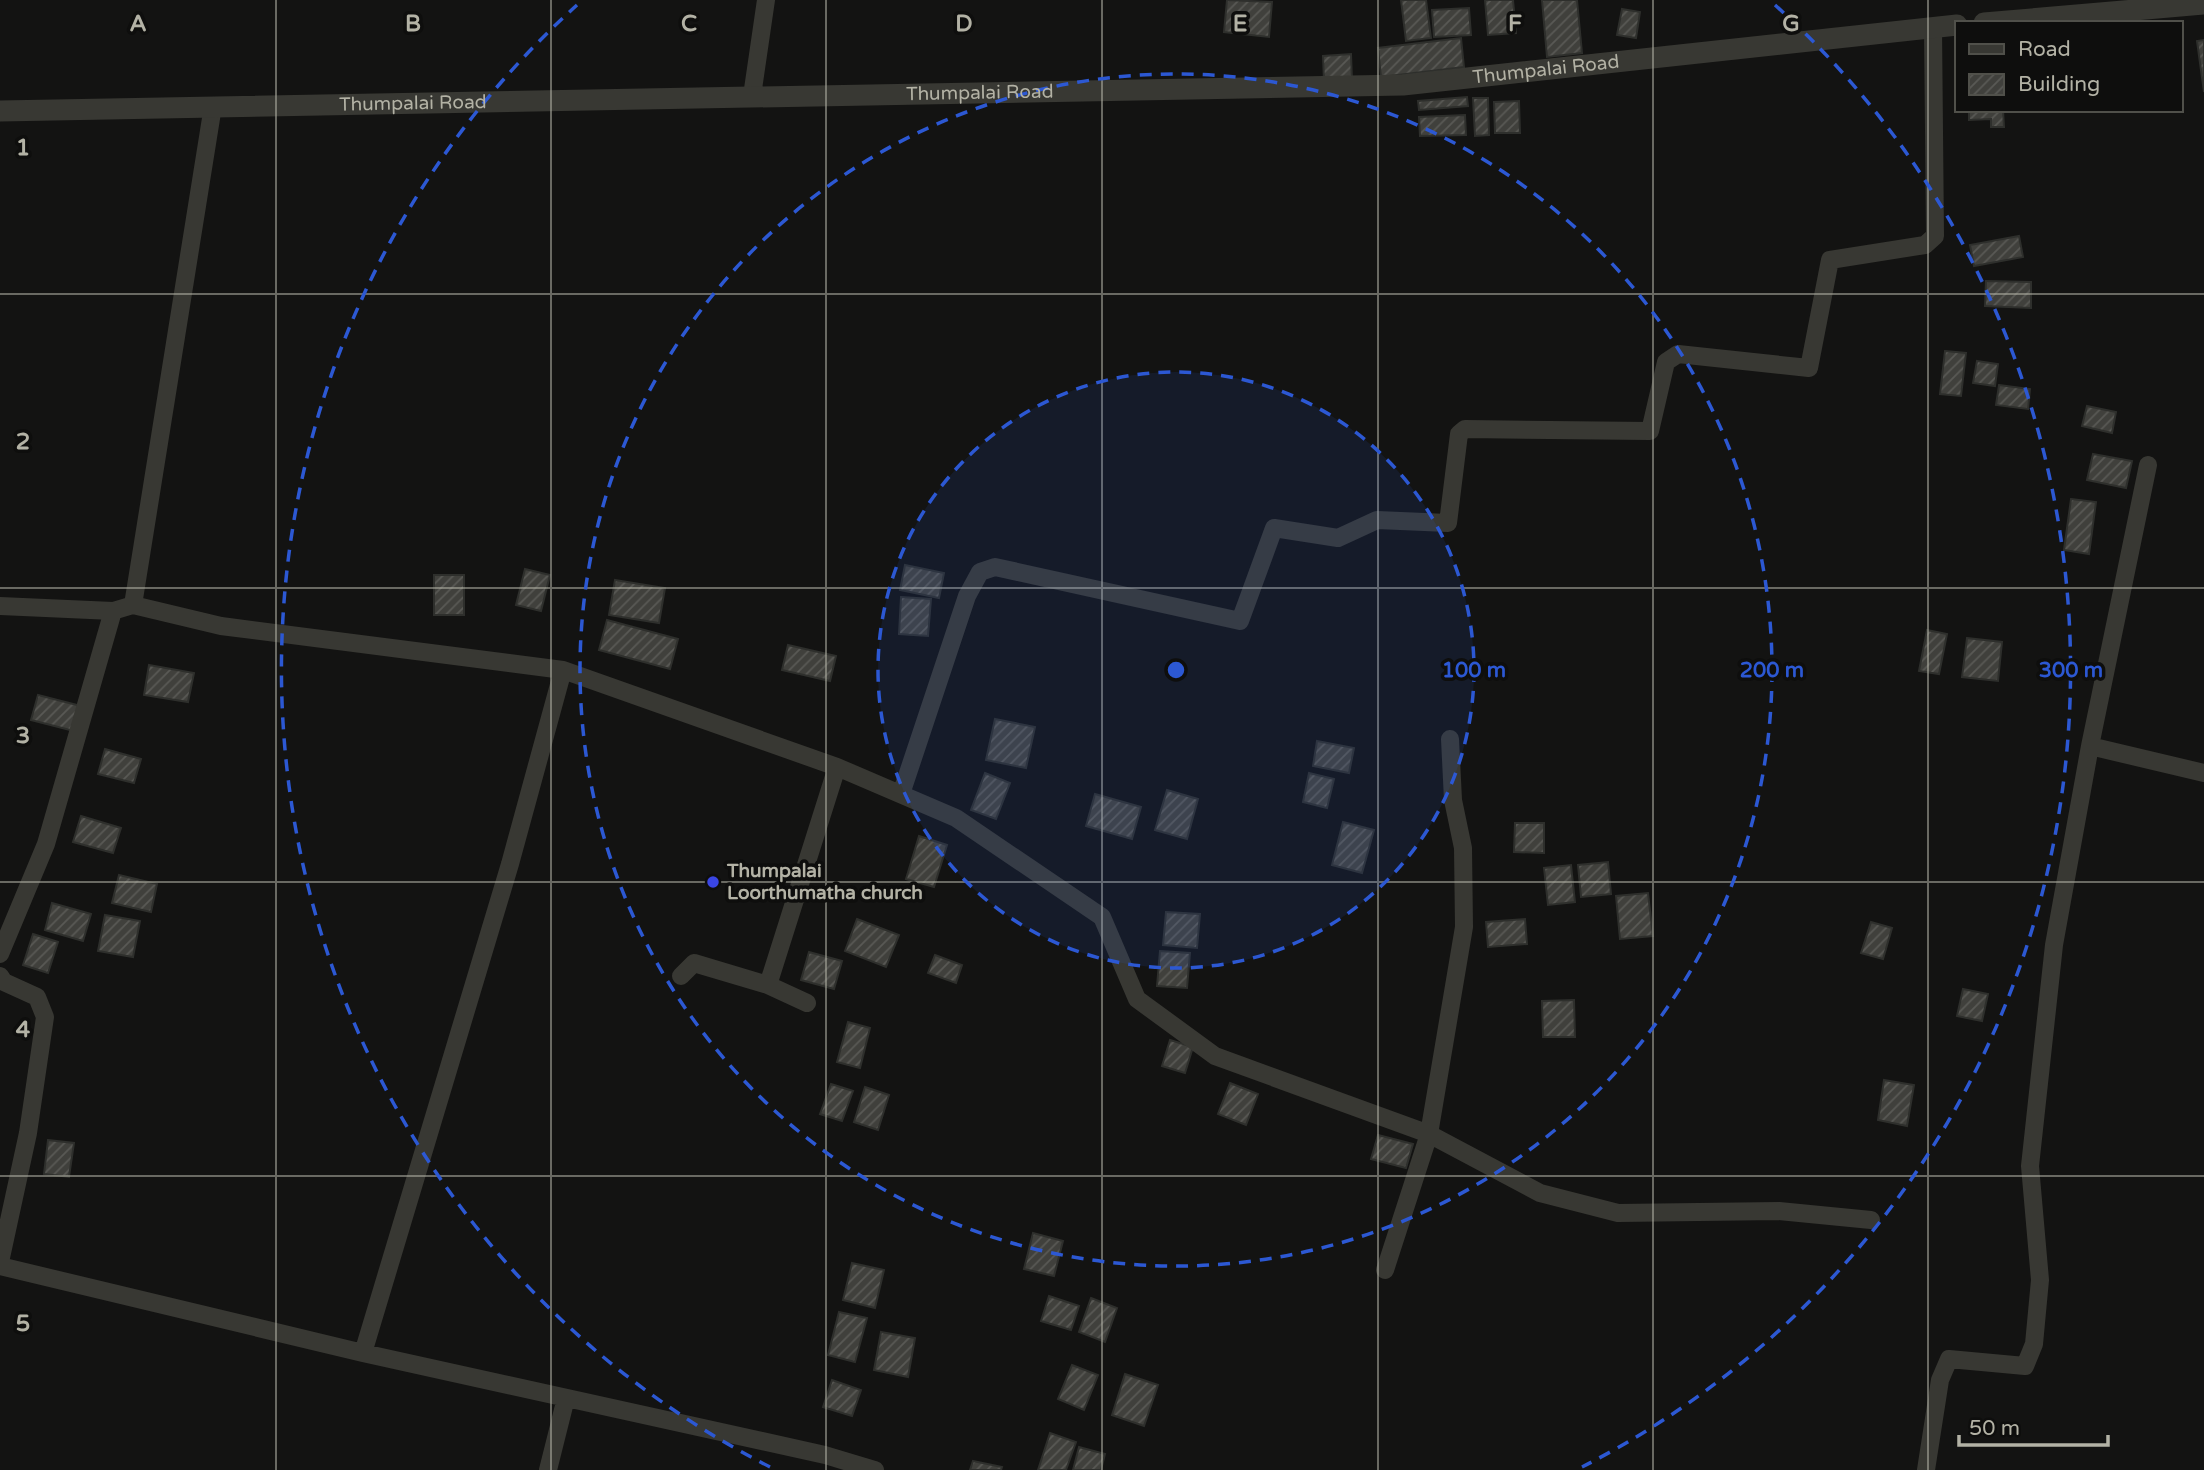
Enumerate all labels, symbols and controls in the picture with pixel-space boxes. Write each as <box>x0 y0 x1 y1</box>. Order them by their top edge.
text: A <box>129 10 147 38</box>
text: B <box>405 10 421 38</box>
text: C <box>681 10 697 38</box>
text: D <box>955 10 973 38</box>
text: E <box>1233 10 1247 38</box>
text: F <box>1508 10 1522 38</box>
text: G <box>1782 10 1800 38</box>
legend <box>1955 21 2183 112</box>
text: Road <box>2018 37 2071 62</box>
street label: Thumpalai Road <box>1471 51 1620 88</box>
text: Building <box>2018 72 2100 97</box>
street label: Thumpalai Road <box>906 80 1054 105</box>
street label: Thumpalai Road <box>339 91 487 116</box>
text: 1 <box>16 134 30 162</box>
text: 2 <box>16 428 30 456</box>
centre of rings <box>1164 658 1188 682</box>
text: 100 m <box>1442 658 1506 683</box>
text: 200 m <box>1740 658 1804 683</box>
text: 300 m <box>2039 658 2103 683</box>
text: 3 <box>16 722 30 750</box>
place label: Thumpalai Loorthumatha church <box>726 860 923 904</box>
marker: Thumpalai Loorthumatha church <box>705 874 721 890</box>
text: 4 <box>16 1016 31 1044</box>
text: 5 <box>16 1310 30 1338</box>
scale bar <box>1959 1404 2108 1448</box>
text: 50 m <box>1969 1416 2020 1441</box>

